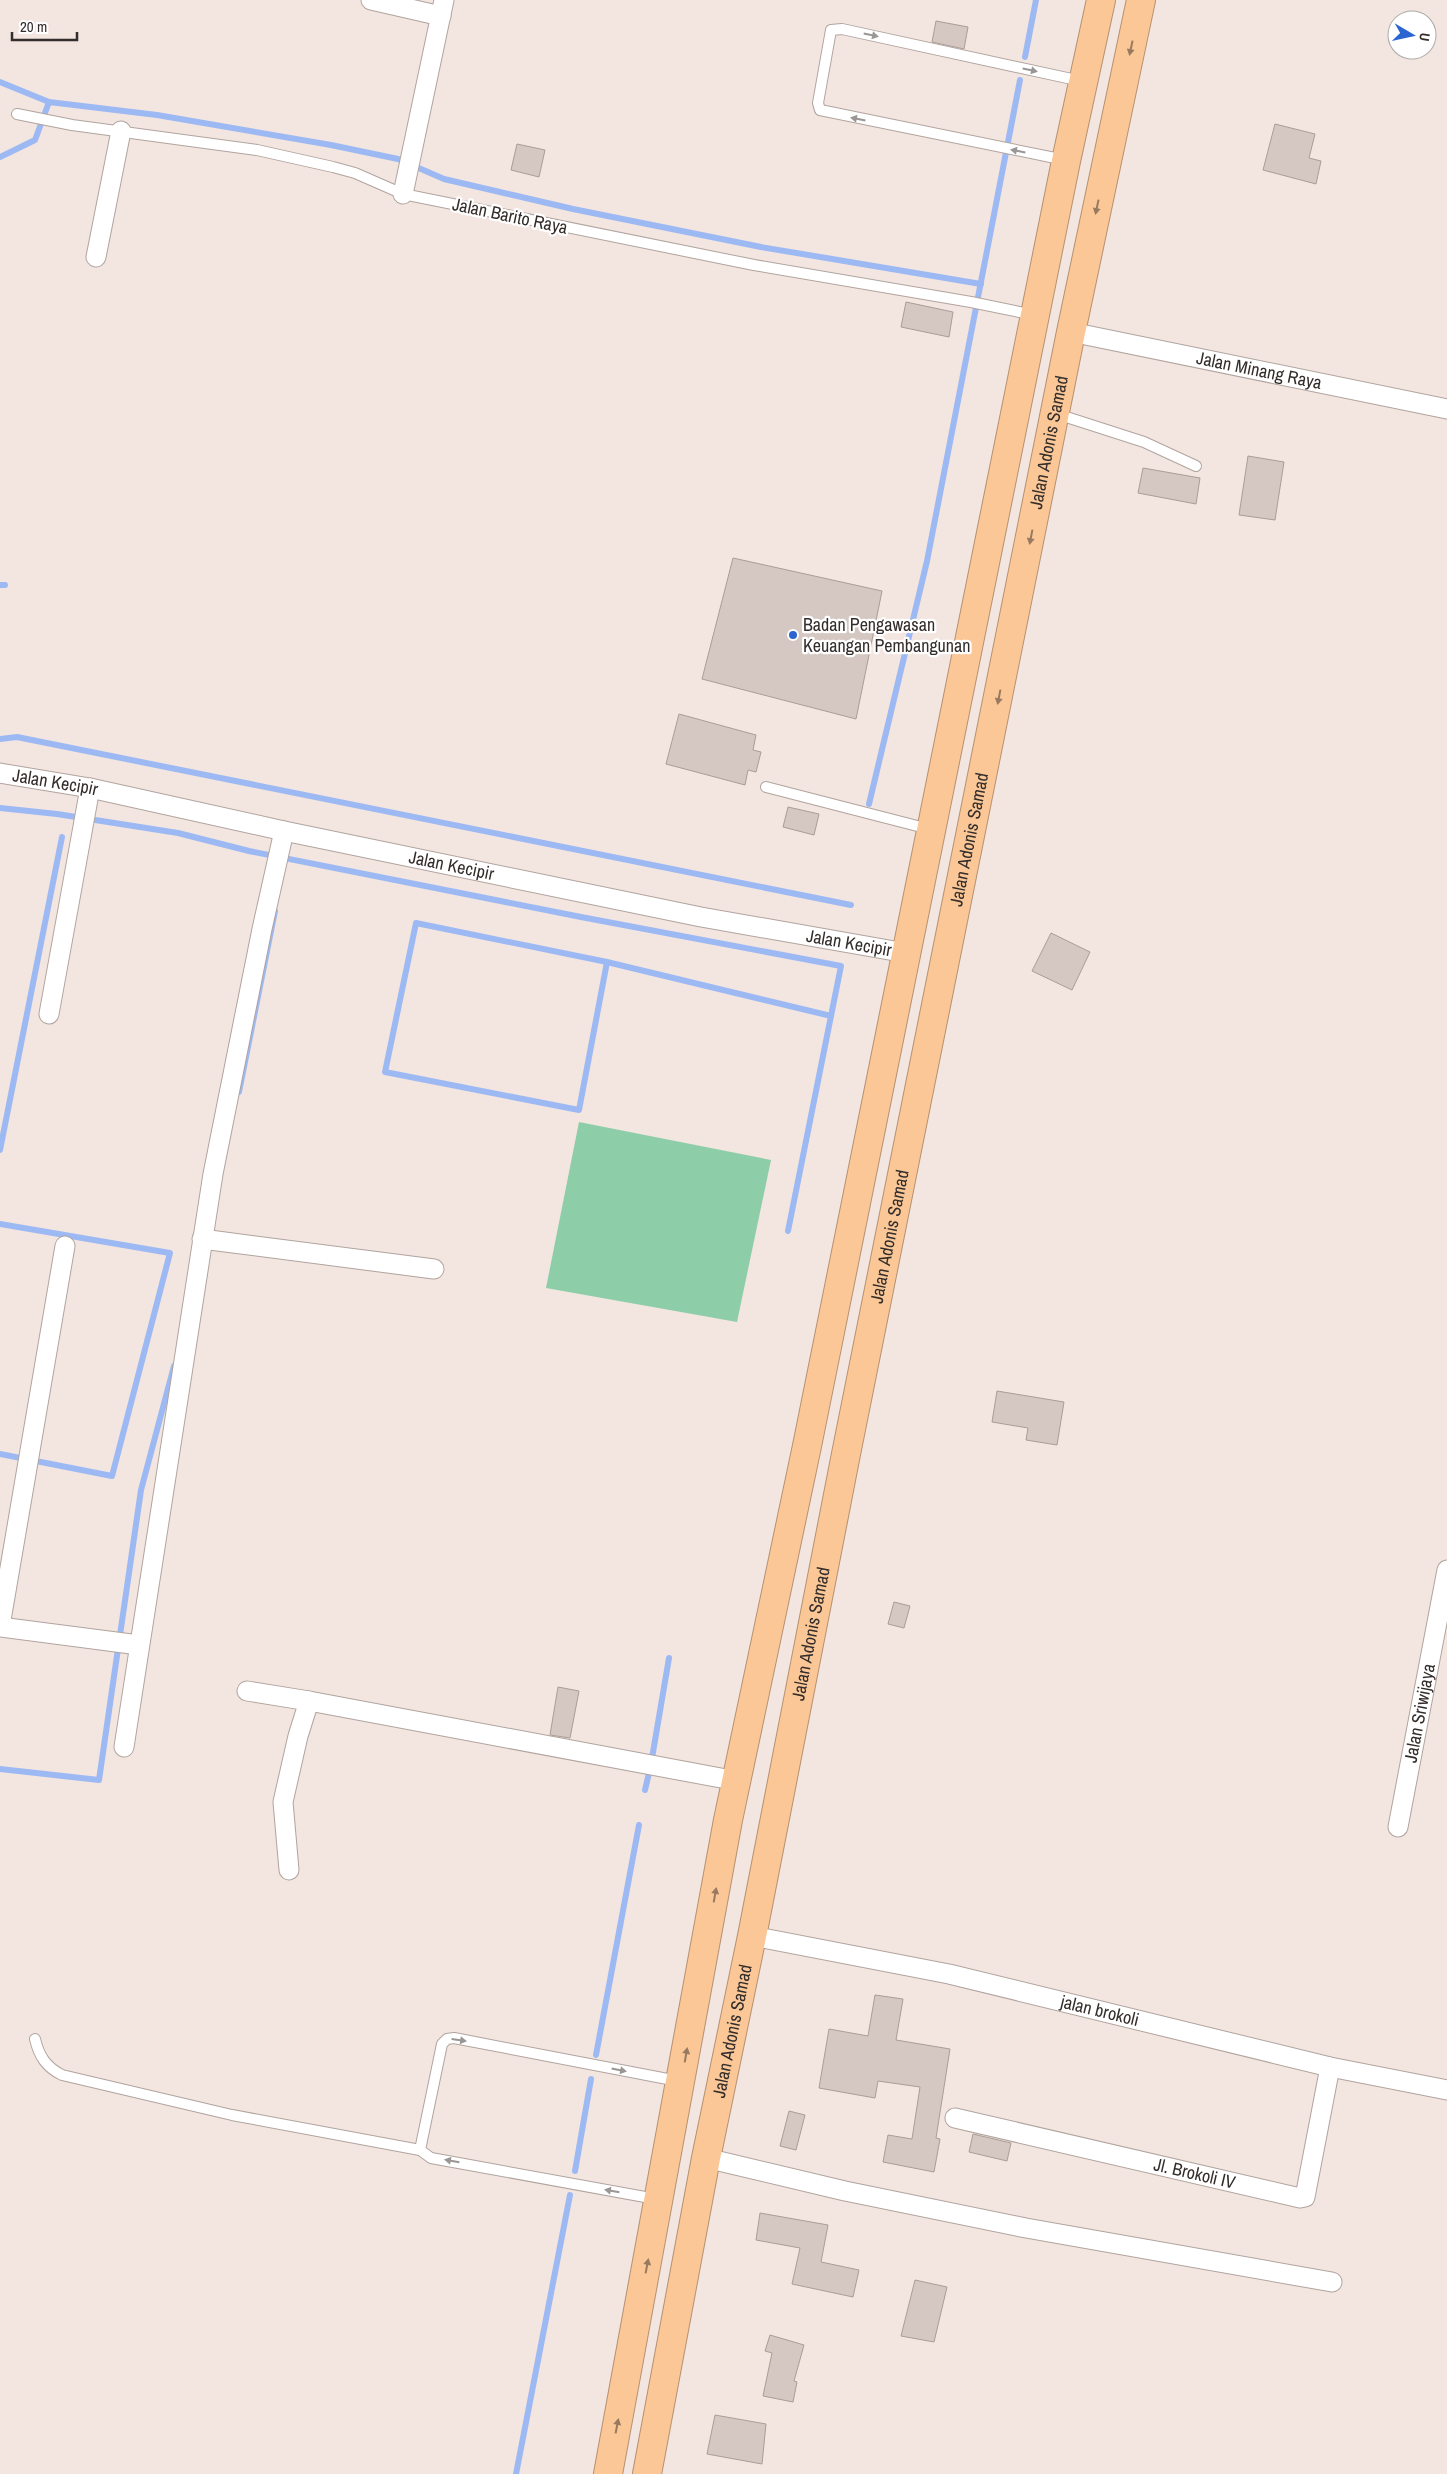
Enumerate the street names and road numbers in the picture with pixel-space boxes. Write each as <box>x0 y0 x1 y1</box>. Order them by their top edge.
street label: Jalan Barito Raya <box>450 191 570 240</box>
street label: Jalan Minang Raya <box>1194 345 1324 395</box>
street label: Jalan Adonis Samad <box>1023 373 1074 511</box>
street label: Jalan Kecipir <box>11 762 101 801</box>
street label: Jalan Adonis Samad <box>943 770 994 908</box>
street label: Jalan Kecipir <box>407 844 496 886</box>
street label: Jalan Kecipir <box>804 923 894 962</box>
street label: Jalan Adonis Samad <box>864 1168 915 1305</box>
street label: Jalan Adonis Samad <box>785 1565 836 1703</box>
street label: Jalan Sriwijaya <box>1398 1661 1441 1765</box>
street label: Jalan Adonis Samad <box>706 1962 758 2100</box>
street label: jalan brokoli <box>1057 1989 1142 2032</box>
street label: Jl. Brokoli IV <box>1152 2152 1238 2195</box>

